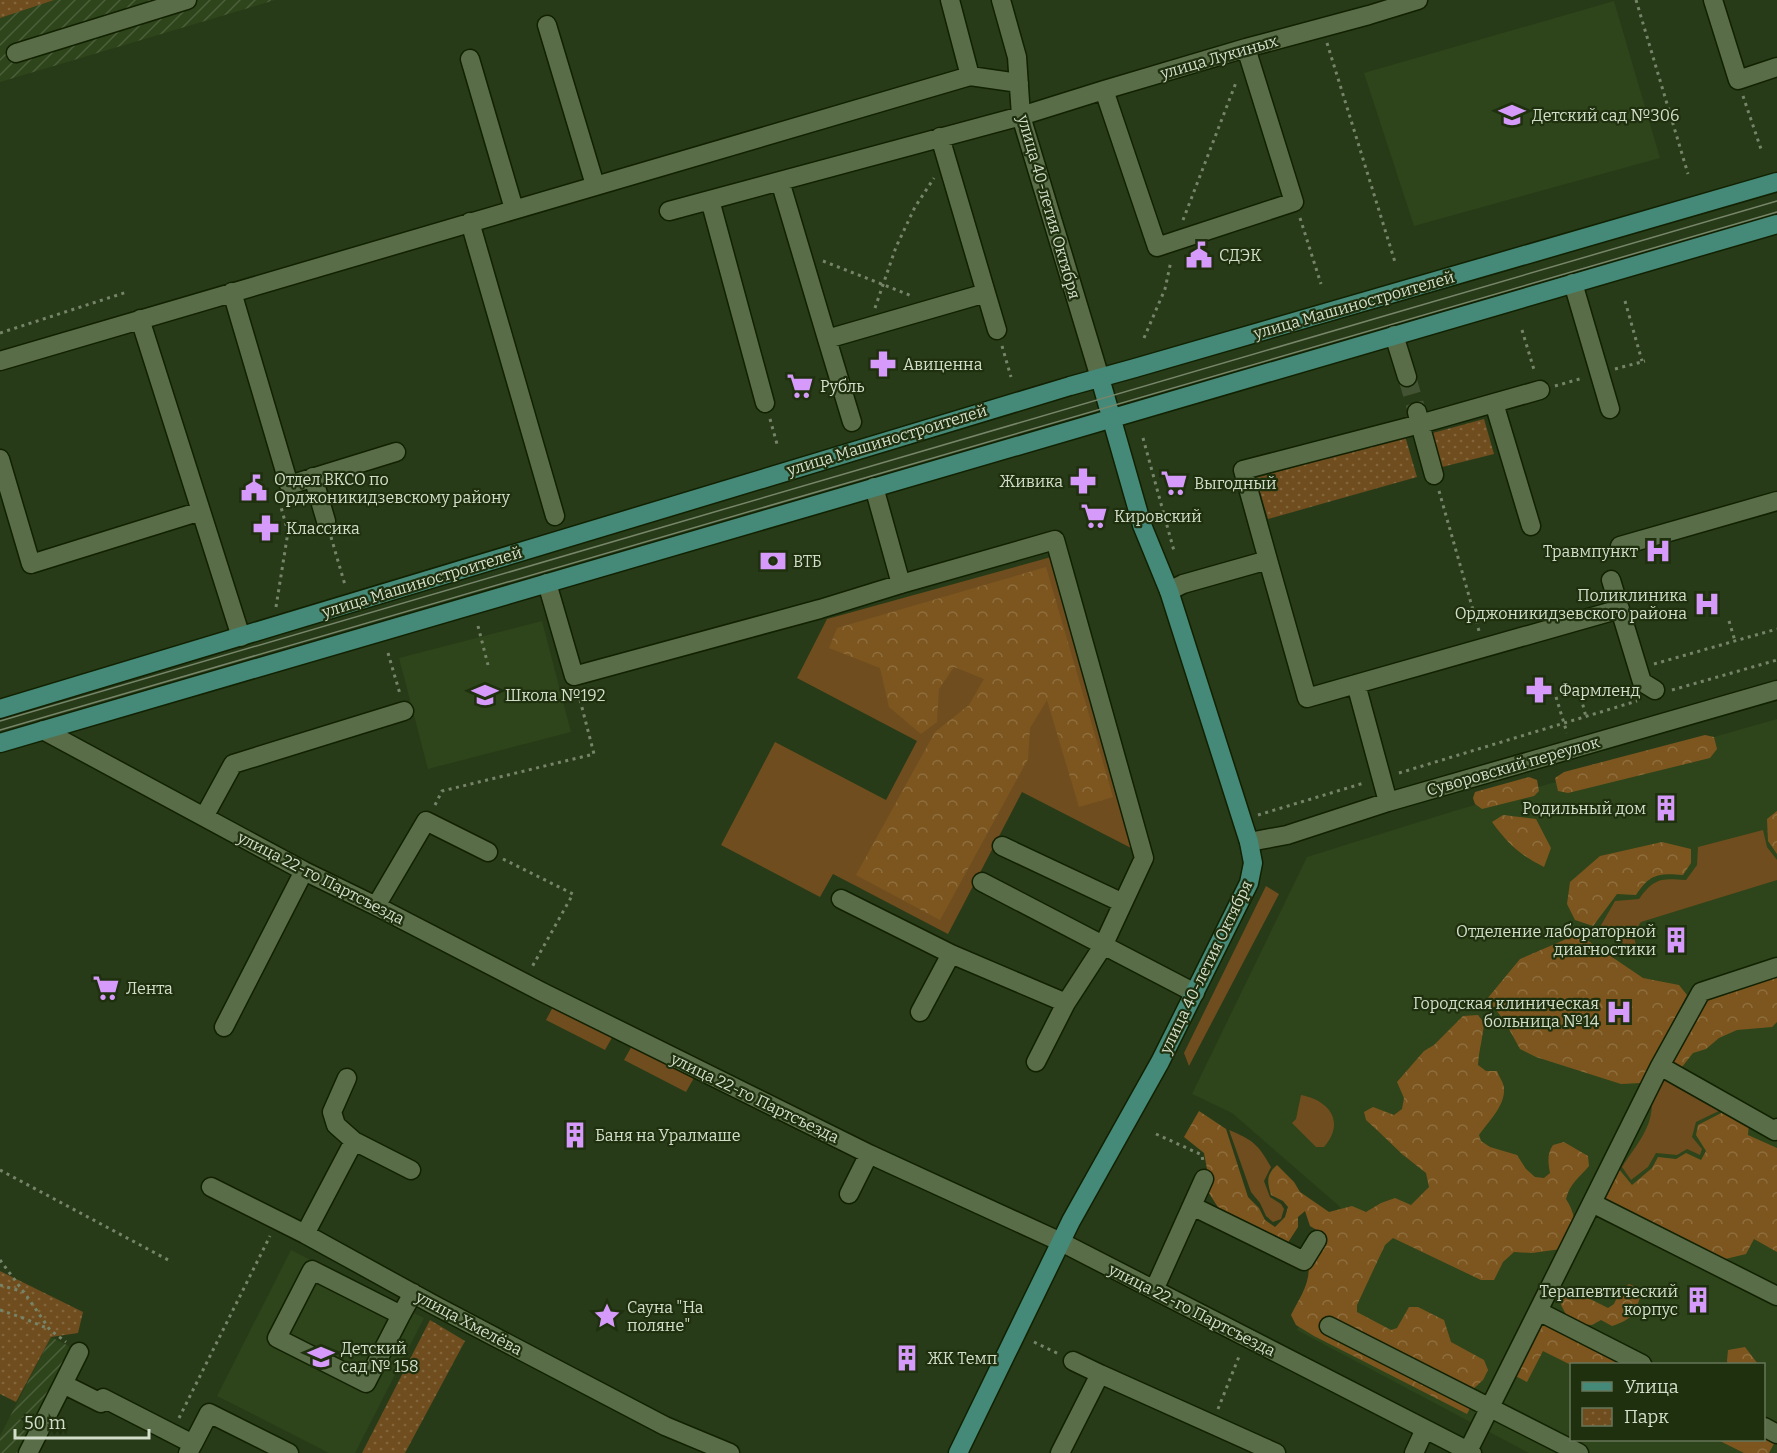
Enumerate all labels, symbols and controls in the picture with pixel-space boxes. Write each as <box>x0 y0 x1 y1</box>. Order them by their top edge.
street label: улица Лукиных <box>1157 31 1280 83</box>
school or university icon: Детский сад №306 <box>1497 100 1527 130</box>
place label: Детский сад №306 <box>1532 106 1679 125</box>
street label: улица 40-летия Октября <box>1013 112 1084 301</box>
public building icon: СДЭК <box>1184 240 1214 270</box>
place label: СДЭК <box>1219 246 1262 265</box>
street label: улица Машиностроителей <box>1250 267 1457 343</box>
pharmacy icon: Авиценна <box>868 349 898 379</box>
place label: Авиценна <box>903 355 983 374</box>
supermarket icon: Рубль <box>785 371 815 401</box>
place label: Рубль <box>820 377 865 396</box>
street label: улица Машиностроителей <box>784 400 989 480</box>
pharmacy icon: Живика <box>1068 466 1098 496</box>
supermarket icon: Выгодный <box>1159 468 1189 498</box>
place label: Отдел ВКСО по Орджоникидзевскому району <box>274 470 510 507</box>
place label: Живика <box>999 472 1063 491</box>
public building icon: Отдел ВКСО по Орджоникидзевскому району <box>239 473 269 503</box>
place label: Выгодный <box>1194 474 1277 493</box>
supermarket icon: Кировский <box>1079 501 1109 531</box>
place label: Кировский <box>1114 507 1202 526</box>
pharmacy icon: Классика <box>251 513 281 543</box>
place label: Классика <box>286 519 360 538</box>
hospital icon: Травмпункт <box>1643 536 1673 566</box>
street label: улица Машиностроителей <box>319 542 524 622</box>
place label: Травмпункт <box>1543 542 1638 561</box>
bank icon: ВТБ <box>758 546 788 576</box>
place label: ВТБ <box>793 552 822 571</box>
place label: Поликлиника Орджоникидзевского района <box>1455 586 1687 623</box>
hospital icon: Поликлиника Орджоникидзевского района <box>1692 589 1722 619</box>
pharmacy icon: Фармленд <box>1524 675 1554 705</box>
school or university icon: Школа №192 <box>470 680 500 710</box>
place label: Фармленд <box>1559 681 1641 700</box>
place label: Школа №192 <box>505 686 605 705</box>
street label: Суворовский переулок <box>1424 732 1602 800</box>
building icon: Родильный дом <box>1651 793 1681 823</box>
place label: Родильный дом <box>1522 799 1646 818</box>
street label: улица 22-го Партсъезда <box>233 827 408 929</box>
street label: улица 40-летия Октября <box>1155 877 1256 1058</box>
place label: Отделение лабораторной диагностики <box>1456 922 1656 959</box>
building icon: Отделение лабораторной диагностики <box>1661 925 1691 955</box>
supermarket icon: Лента <box>91 973 121 1003</box>
place label: Лента <box>126 979 173 998</box>
place label: Городская клиническая больница №14 <box>1413 994 1600 1031</box>
hospital icon: Городская клиническая больница №14 <box>1604 997 1634 1027</box>
street label: улица 22-го Партсъезда <box>667 1049 842 1147</box>
building icon: Баня на Уралмаше <box>560 1120 590 1150</box>
place label: Баня на Уралмаше <box>595 1126 741 1145</box>
street label: улица 22-го Партсъезда <box>1104 1259 1279 1361</box>
place label: Терапевтический корпус <box>1539 1282 1678 1319</box>
building icon: Терапевтический корпус <box>1683 1285 1713 1315</box>
street label: улица Хмелёва <box>412 1286 526 1359</box>
place label: Сауна "На поляне" <box>627 1298 704 1335</box>
place icon: Сауна "На поляне" <box>592 1301 622 1331</box>
place label: Детский сад № 158 <box>341 1339 419 1376</box>
school or university icon: Детский сад № 158 <box>306 1342 336 1372</box>
building icon: ЖК Темп <box>892 1343 922 1373</box>
place label: ЖК Темп <box>927 1349 997 1368</box>
legend <box>1570 1363 1765 1441</box>
text: Улица <box>1624 1376 1679 1398</box>
scale bar <box>15 1402 148 1440</box>
text: Парк <box>1624 1406 1669 1428</box>
text: 50 m <box>24 1412 66 1434</box>

